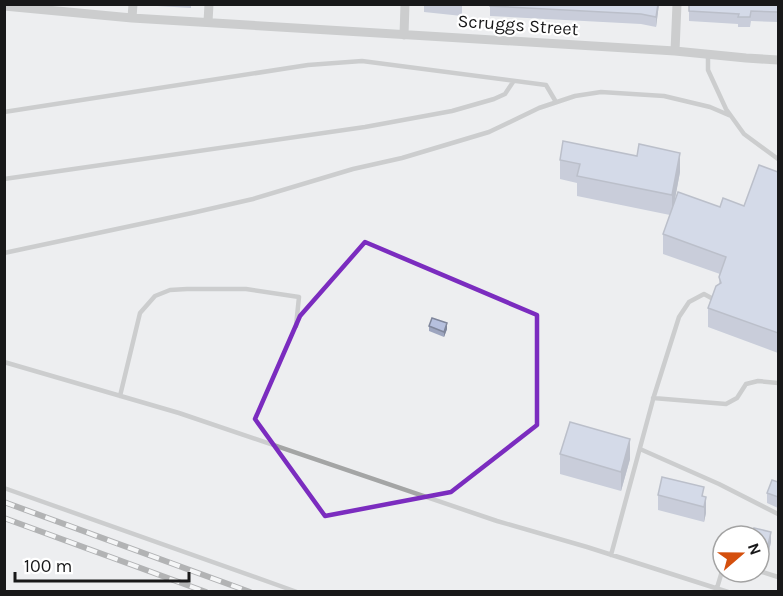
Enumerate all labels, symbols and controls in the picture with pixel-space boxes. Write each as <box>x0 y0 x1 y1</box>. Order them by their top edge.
street label: Scruggs Street <box>457 10 579 40</box>
north arrow <box>711 524 771 584</box>
text: N <box>744 540 766 558</box>
scale bar <box>15 545 189 583</box>
text: 100 m <box>24 555 72 577</box>

